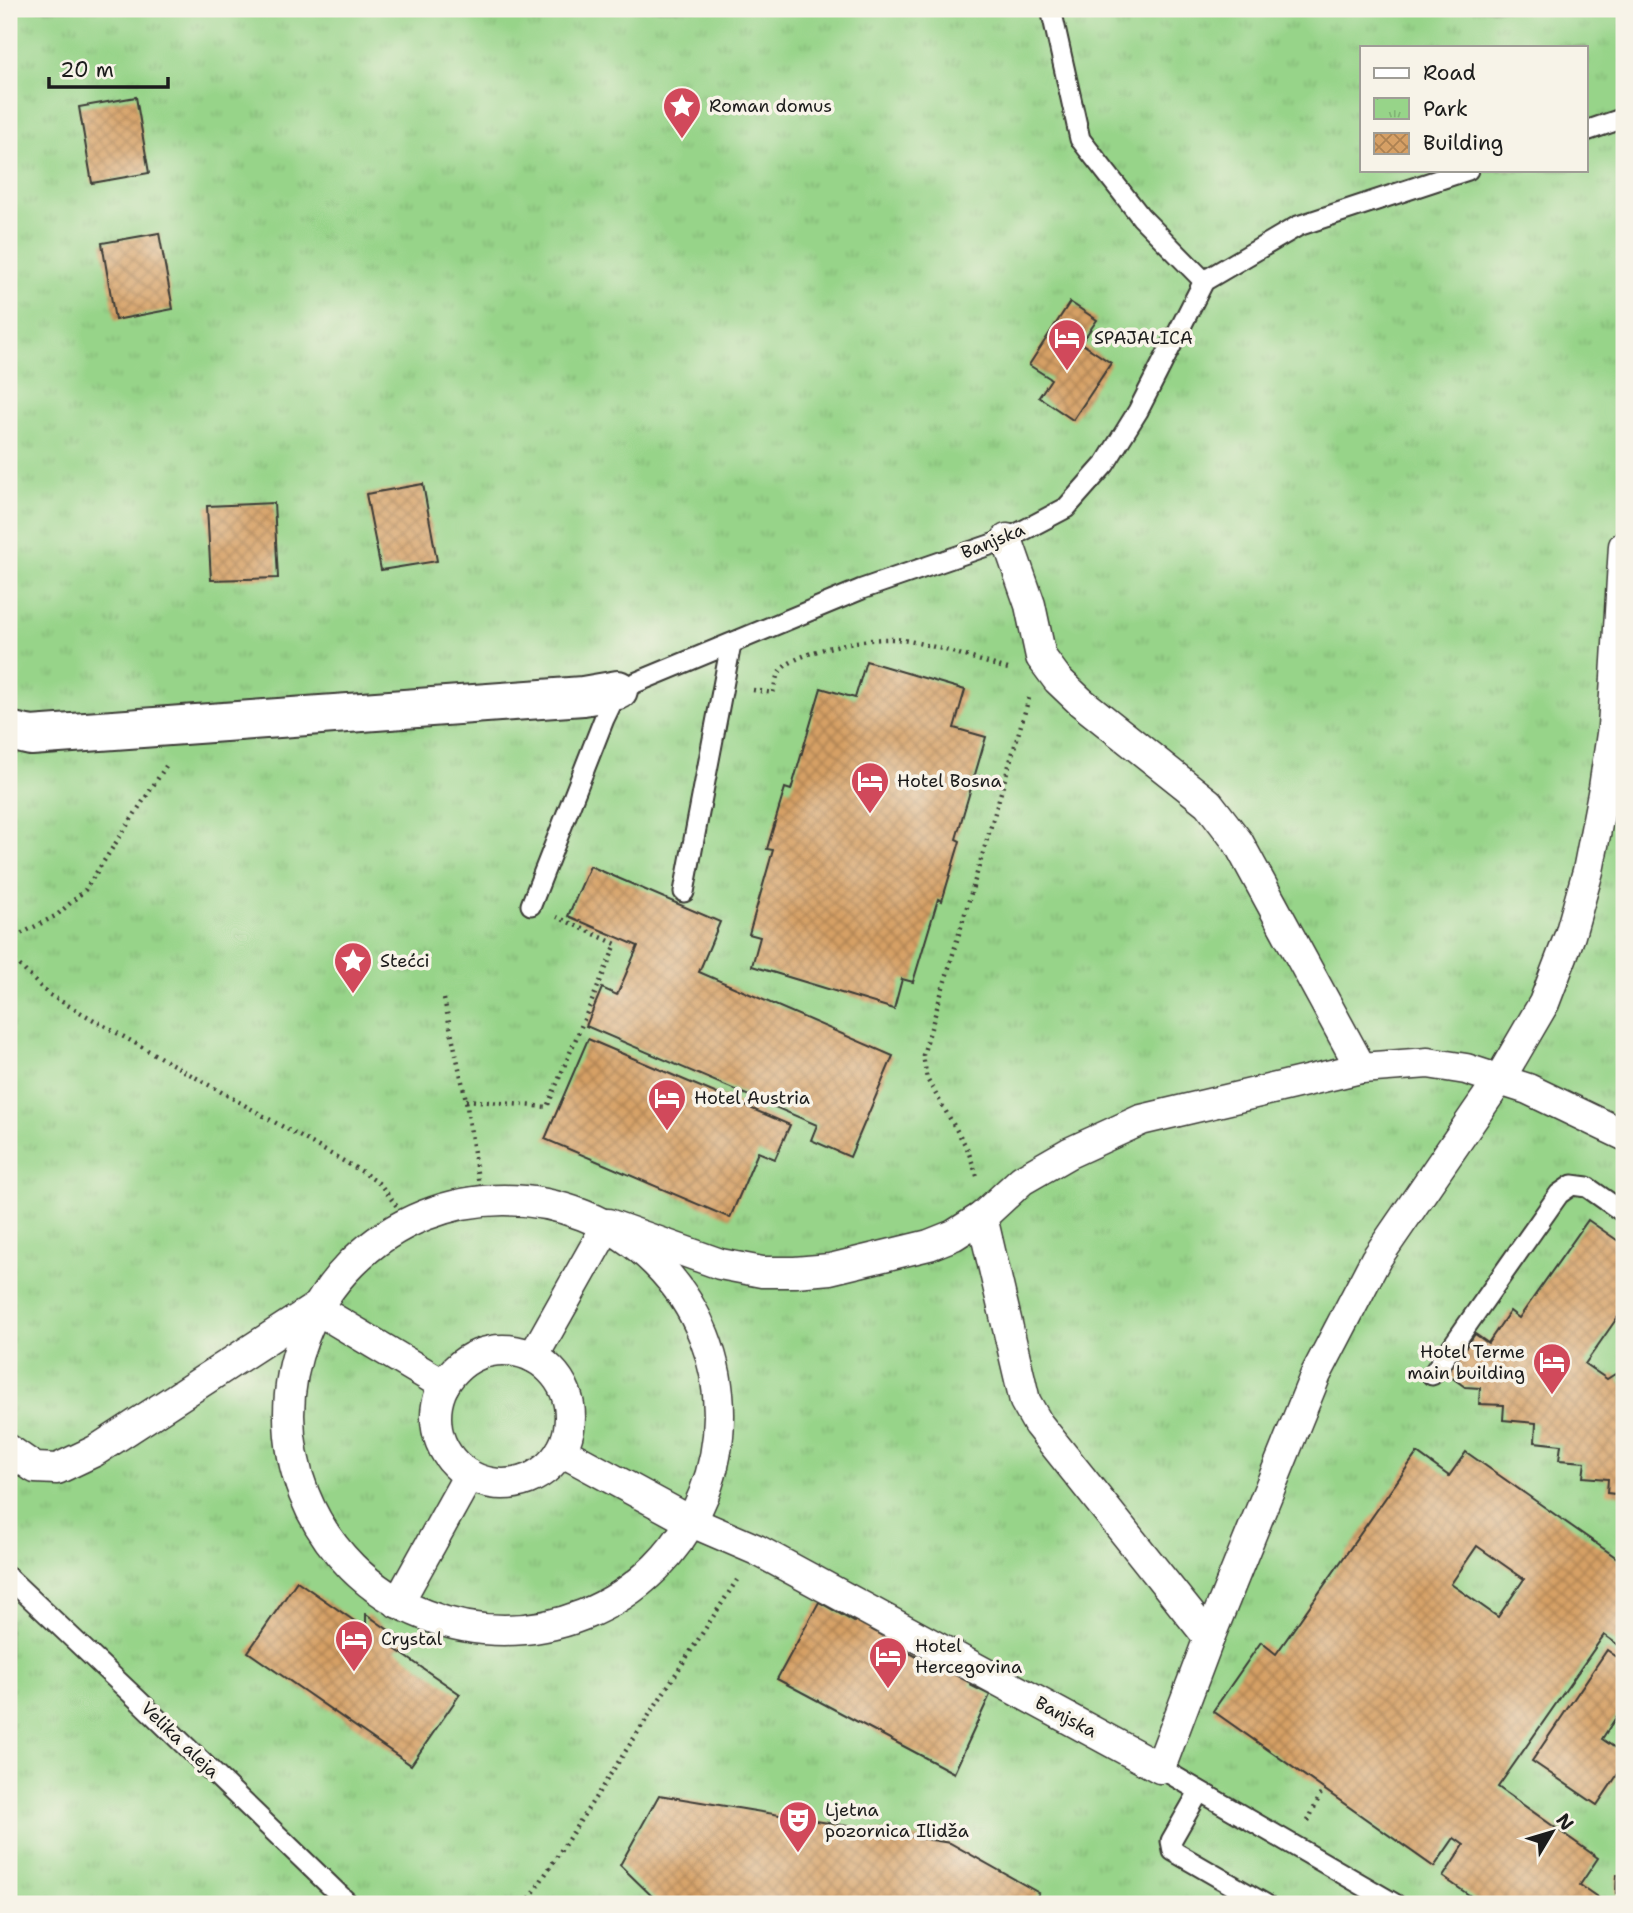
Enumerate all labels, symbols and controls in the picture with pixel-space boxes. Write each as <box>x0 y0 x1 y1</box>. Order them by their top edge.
scale bar <box>49 46 168 90</box>
legend <box>1360 46 1588 172</box>
text: 20 m <box>60 56 114 84</box>
text: Road <box>1423 59 1476 87</box>
place icon: Roman domus <box>661 85 703 140</box>
place label: Roman domus <box>709 94 832 118</box>
text: Park <box>1423 95 1468 123</box>
text: Building <box>1423 129 1503 157</box>
hotel icon: SPAJALICA <box>1046 317 1088 372</box>
place label: SPAJALICA <box>1094 326 1193 350</box>
street label: Banjska <box>958 517 1028 565</box>
hotel icon: Hotel Bosna <box>849 760 891 815</box>
place label: Hotel Bosna <box>897 769 1002 793</box>
place icon: Stećci <box>332 940 374 995</box>
place label: Stećci <box>380 949 430 973</box>
hotel icon: Hotel Austria <box>646 1077 688 1132</box>
place label: Hotel Austria <box>694 1086 810 1110</box>
place label: Hotel Terme main building <box>1407 1340 1525 1385</box>
hotel icon: Hotel Terme main building <box>1531 1341 1573 1396</box>
hotel icon: Crystal <box>333 1618 375 1673</box>
place label: Crystal <box>381 1627 443 1651</box>
place label: Hotel Hercegovina <box>915 1634 1022 1679</box>
hotel icon: Hotel Hercegovina <box>867 1635 909 1690</box>
street label: Banjska <box>1031 1691 1101 1743</box>
street label: Velika aleja <box>136 1697 224 1783</box>
place label: Ljetna pozornica Ilidža <box>825 1798 969 1843</box>
north arrow <box>1518 1798 1588 1868</box>
theatre icon: Ljetna pozornica Ilidža <box>777 1799 819 1854</box>
text: N <box>1551 1808 1579 1835</box>

